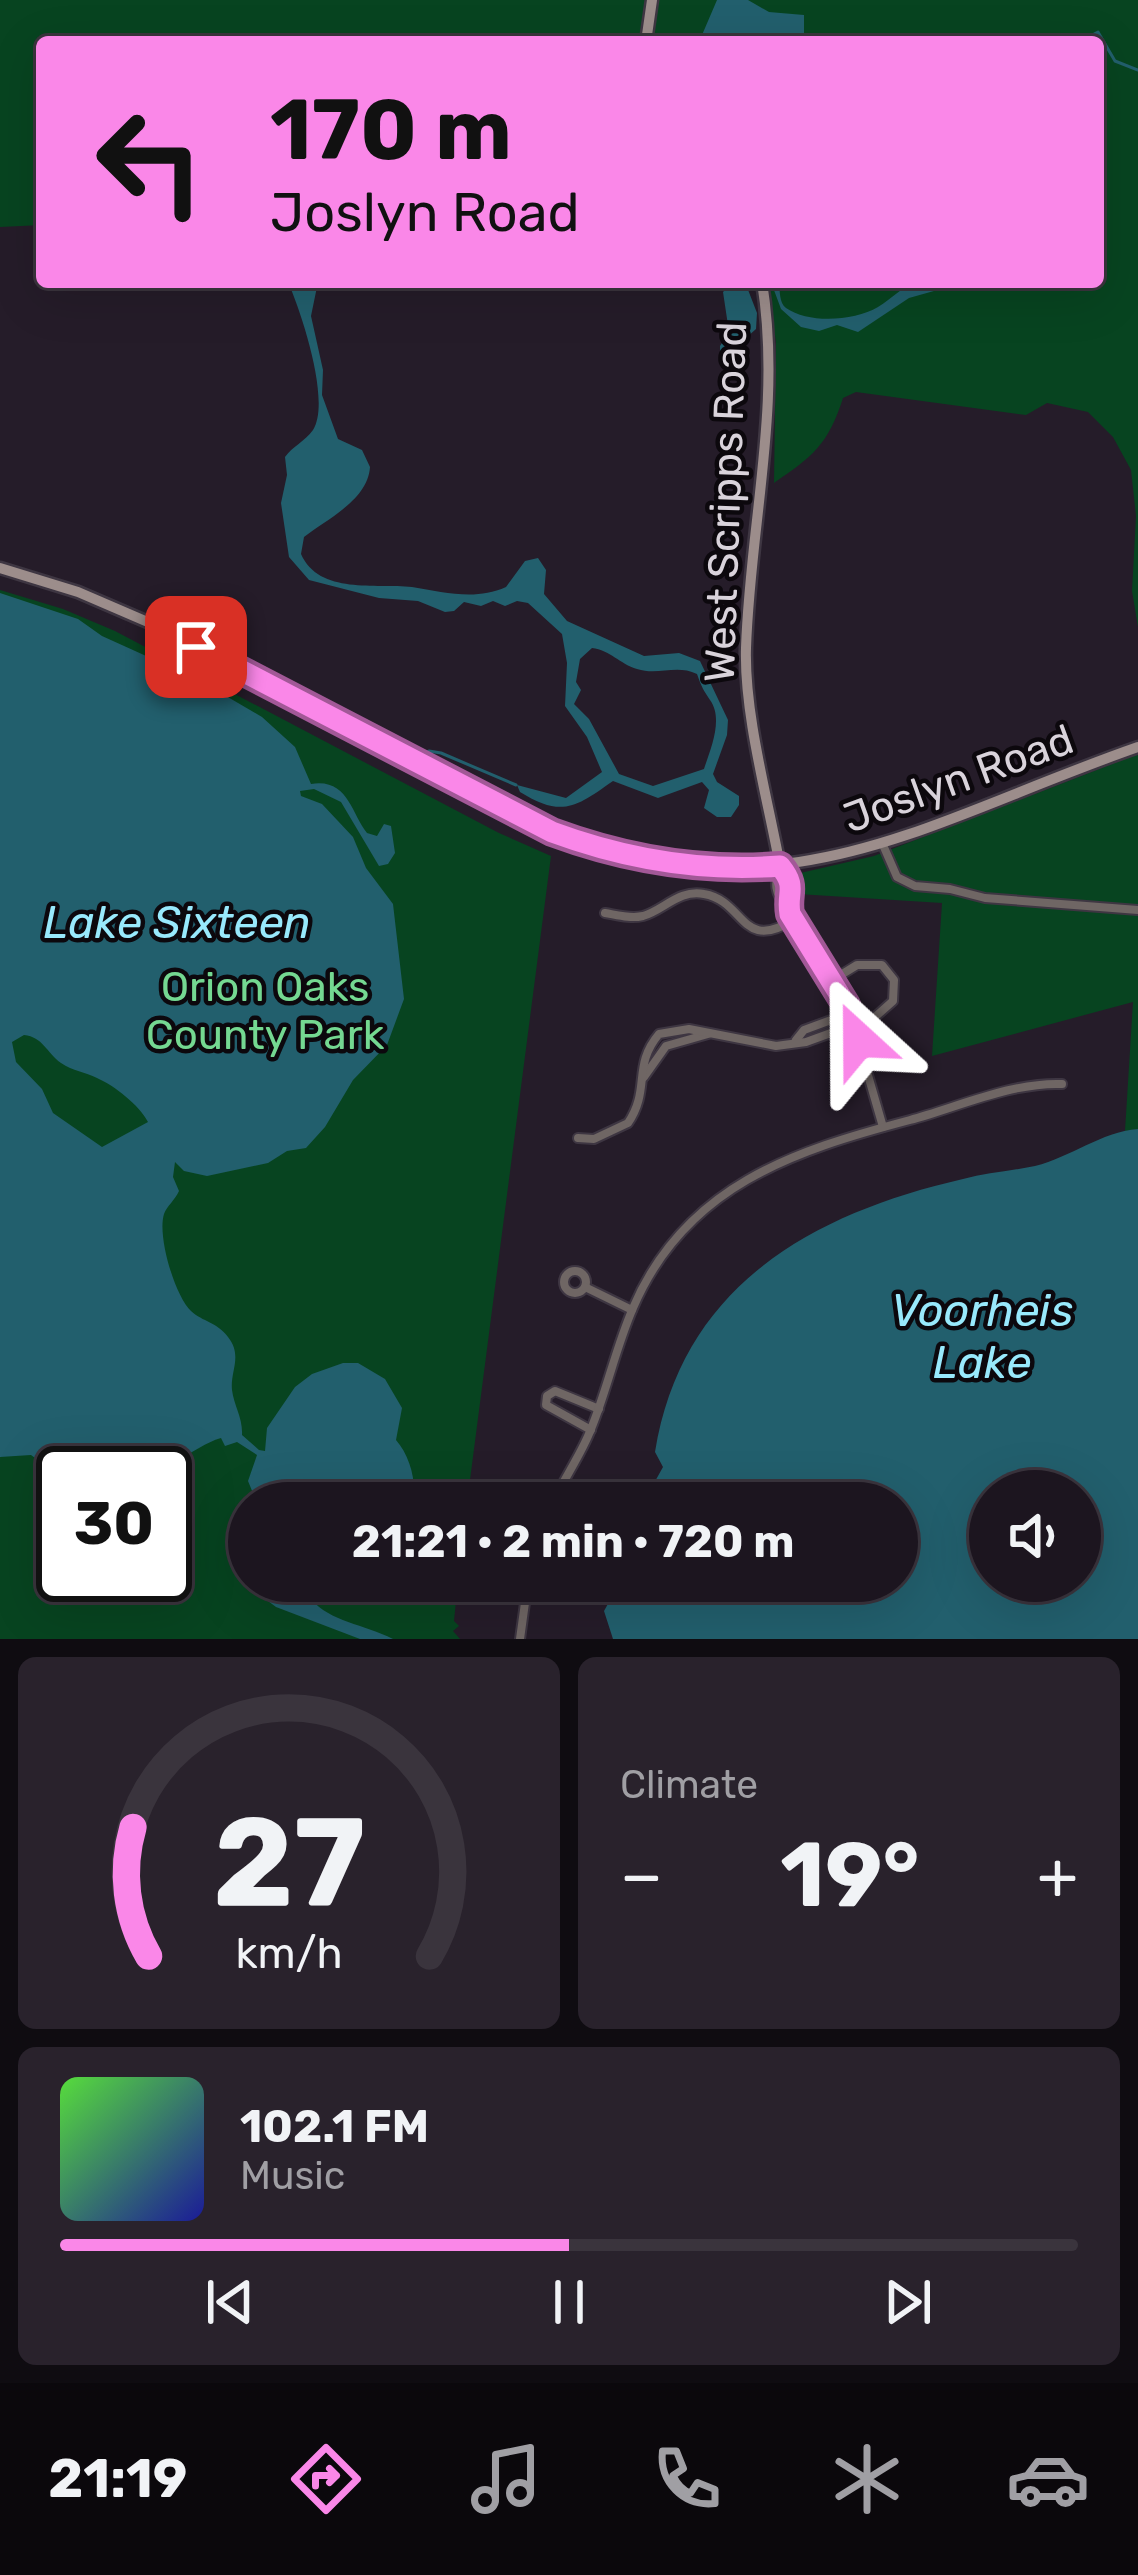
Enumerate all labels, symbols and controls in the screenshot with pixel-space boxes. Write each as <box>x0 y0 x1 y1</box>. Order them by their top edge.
text: 170 m <box>270 80 512 180</box>
icon: left <box>72 84 228 240</box>
text: Joslyn Road <box>270 181 580 245</box>
street label: West Scripps Road <box>695 321 757 683</box>
pin <box>145 596 247 698</box>
icon: arrive <box>163 614 229 680</box>
street label: Joslyn Road <box>837 714 1080 844</box>
water label: Lake Sixteen <box>43 896 311 949</box>
park label: Orion Oaks County Park <box>146 962 385 1060</box>
position arrow <box>796 977 922 1103</box>
water label: Voorheis Lake <box>891 1284 1073 1389</box>
speed limit sign: 30 <box>36 1446 192 1602</box>
map controls <box>969 1470 1101 1602</box>
button: sound <box>969 1470 1101 1602</box>
text: 21:21 · 2 min · 720 m <box>352 1515 794 1568</box>
text: Climate <box>620 1762 758 1808</box>
text: 27 <box>213 1788 365 1936</box>
text: 19° <box>780 1822 920 1929</box>
text: − <box>620 1836 663 1915</box>
text: + <box>1037 1836 1078 1915</box>
text: km/h <box>235 1928 343 1979</box>
text: 102.1 FM <box>240 2100 429 2153</box>
text: Music <box>240 2153 345 2199</box>
icon: previous <box>197 2269 263 2335</box>
icon: pause <box>536 2269 602 2335</box>
icon: next <box>875 2269 941 2335</box>
icon: directions <box>284 2437 368 2521</box>
icon: music <box>464 2437 548 2521</box>
icon: phone <box>645 2437 729 2521</box>
icon: climate <box>825 2437 909 2521</box>
icon: car <box>1006 2437 1090 2521</box>
text: 21:19 <box>48 2447 187 2511</box>

